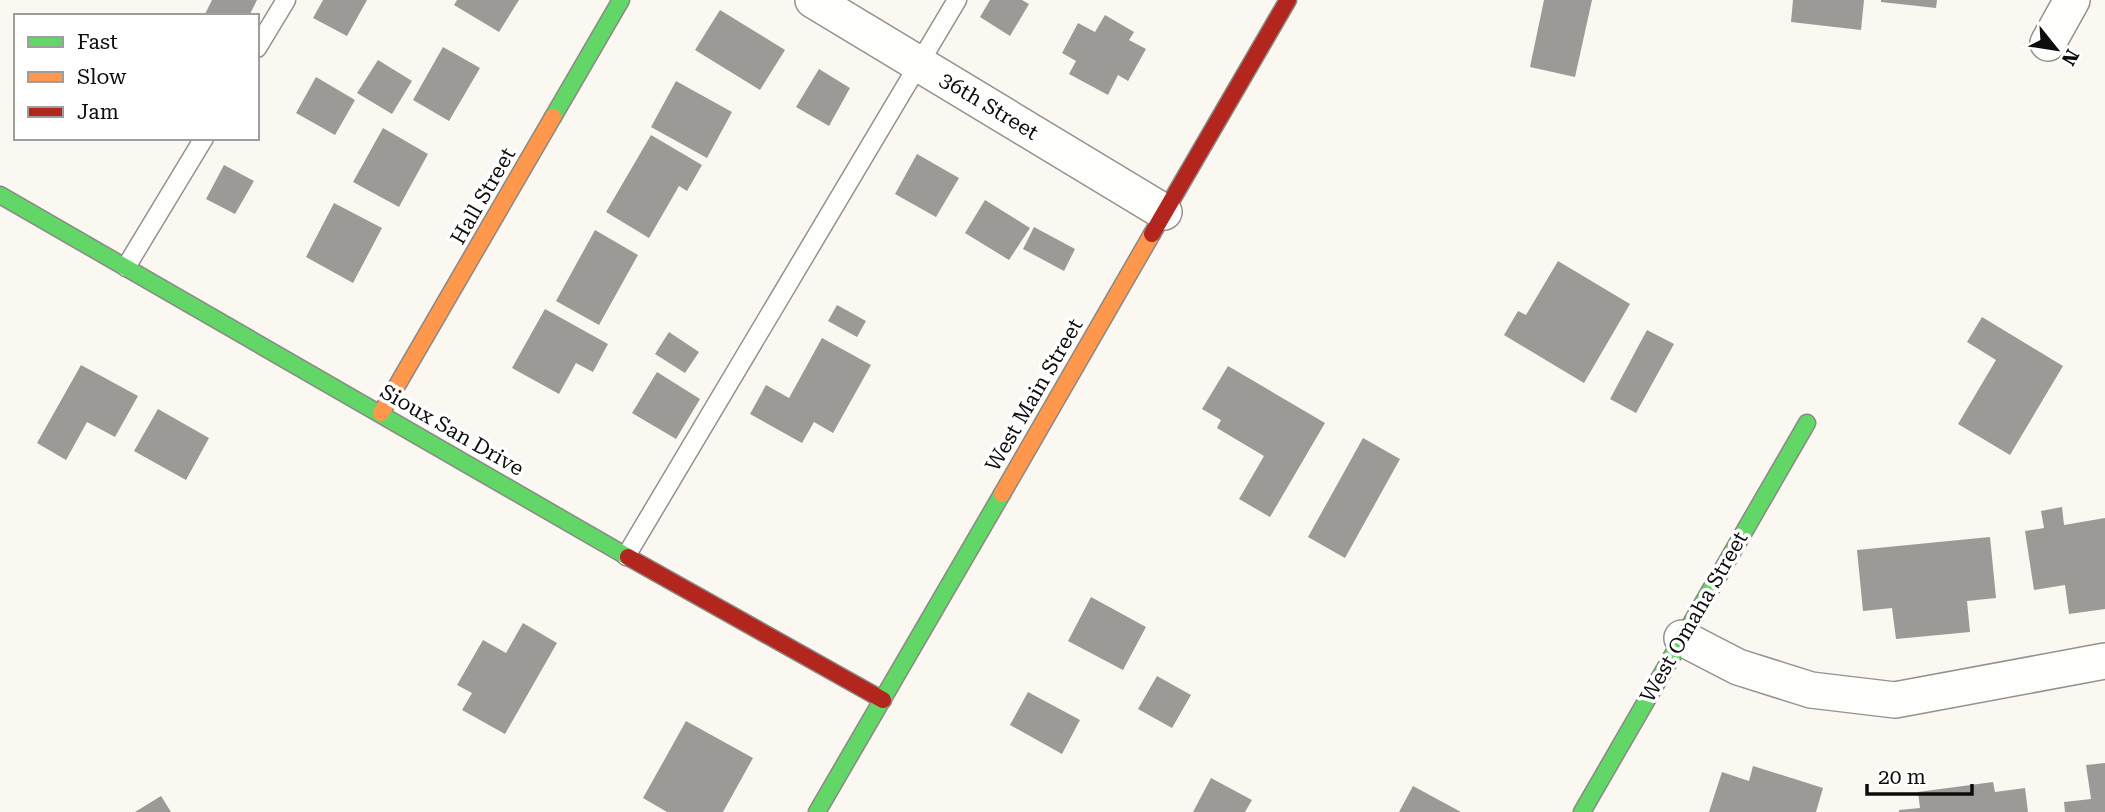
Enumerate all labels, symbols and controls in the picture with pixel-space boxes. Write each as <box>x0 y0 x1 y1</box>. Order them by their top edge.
legend <box>14 14 259 140</box>
north arrow <box>2021 14 2091 84</box>
text: Fast <box>77 30 118 54</box>
text: N <box>2056 45 2084 70</box>
text: Slow <box>77 65 127 89</box>
street label: 36th Street <box>935 67 1043 145</box>
text: Jam <box>77 100 119 124</box>
street label: Hall Street <box>446 143 520 248</box>
street label: West Main Street <box>981 314 1087 476</box>
street label: Sioux San Drive <box>376 379 528 481</box>
street label: West Omaha Street <box>1635 527 1753 706</box>
scale bar <box>1867 752 1972 796</box>
text: 20 m <box>1878 765 1926 789</box>

